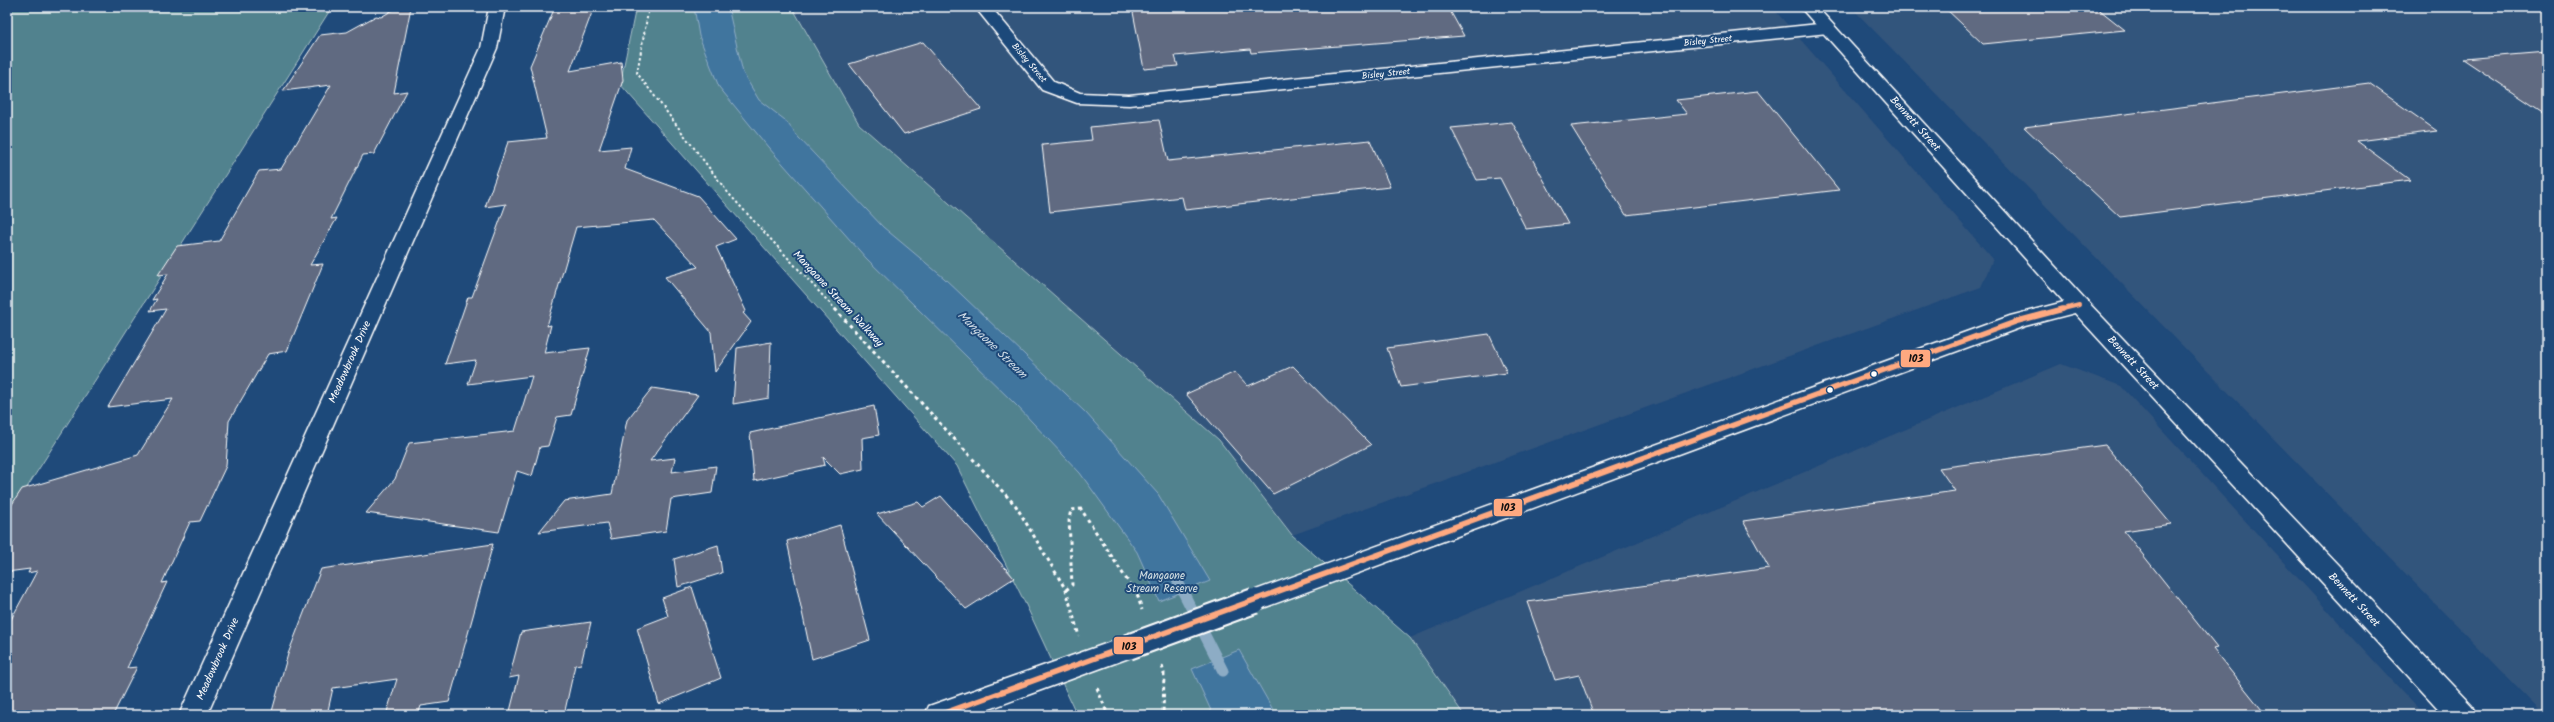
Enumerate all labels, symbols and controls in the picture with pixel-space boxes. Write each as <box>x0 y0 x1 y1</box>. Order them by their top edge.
street label: Bisley Street <box>1683 31 1733 51</box>
street label: Bisley Street <box>1008 40 1051 87</box>
street label: Bisley Street <box>1361 64 1411 84</box>
street label: Bennett Street <box>1885 92 1945 156</box>
street label: Mangaone Stream Walkway <box>788 247 888 352</box>
water label: Mangaone Stream <box>953 307 1032 384</box>
street label: Meadowbrook Drive <box>324 318 376 406</box>
street label: Bennett Street <box>2103 331 2164 395</box>
line badge: 103 <box>1900 349 1931 368</box>
text: 103 <box>1909 350 1923 368</box>
unlabelled marker <box>1869 369 1879 379</box>
unlabelled marker <box>1825 385 1835 395</box>
line badge: 103 <box>1493 498 1523 517</box>
text: 103 <box>1501 499 1515 517</box>
park label: Mangaone Stream Reserve <box>1126 567 1198 598</box>
street label: Bennett Street <box>2324 568 2385 632</box>
street label: Meadowbrook Drive <box>192 615 244 703</box>
line badge: 103 <box>1113 636 1144 655</box>
text: 103 <box>1122 638 1136 656</box>

